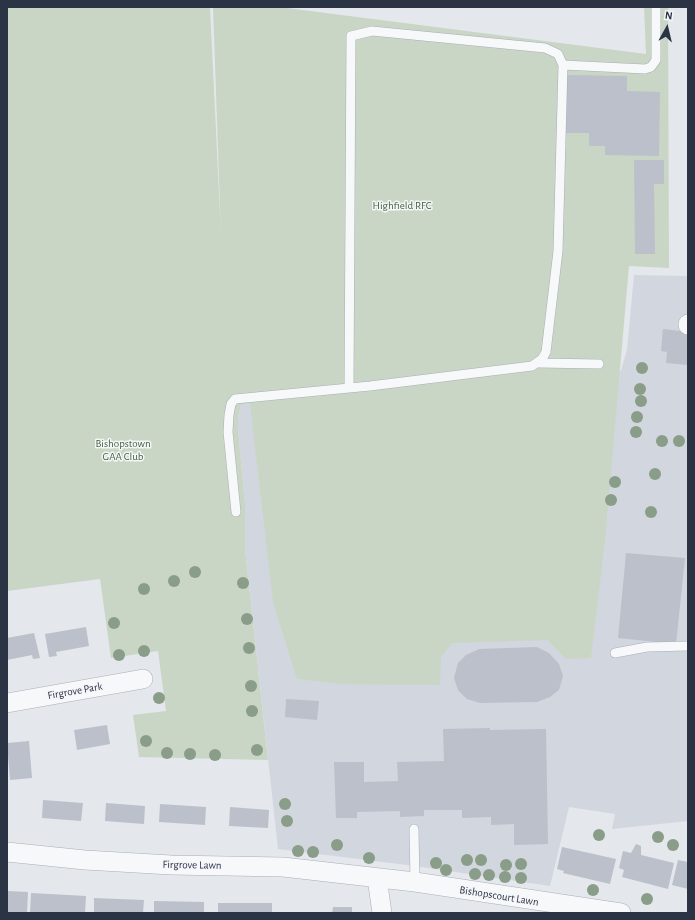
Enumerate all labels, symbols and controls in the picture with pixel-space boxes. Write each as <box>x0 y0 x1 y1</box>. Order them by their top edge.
north arrow <box>647 8 687 48</box>
text: N <box>664 10 673 22</box>
park label: Highfield RFC <box>372 199 432 213</box>
park label: Bishopstown GAA Club <box>95 437 151 463</box>
street label: Firgrove Park <box>47 680 103 702</box>
street label: Firgrove Lawn <box>162 858 222 872</box>
street label: Bishopscourt Lawn <box>458 883 540 909</box>

